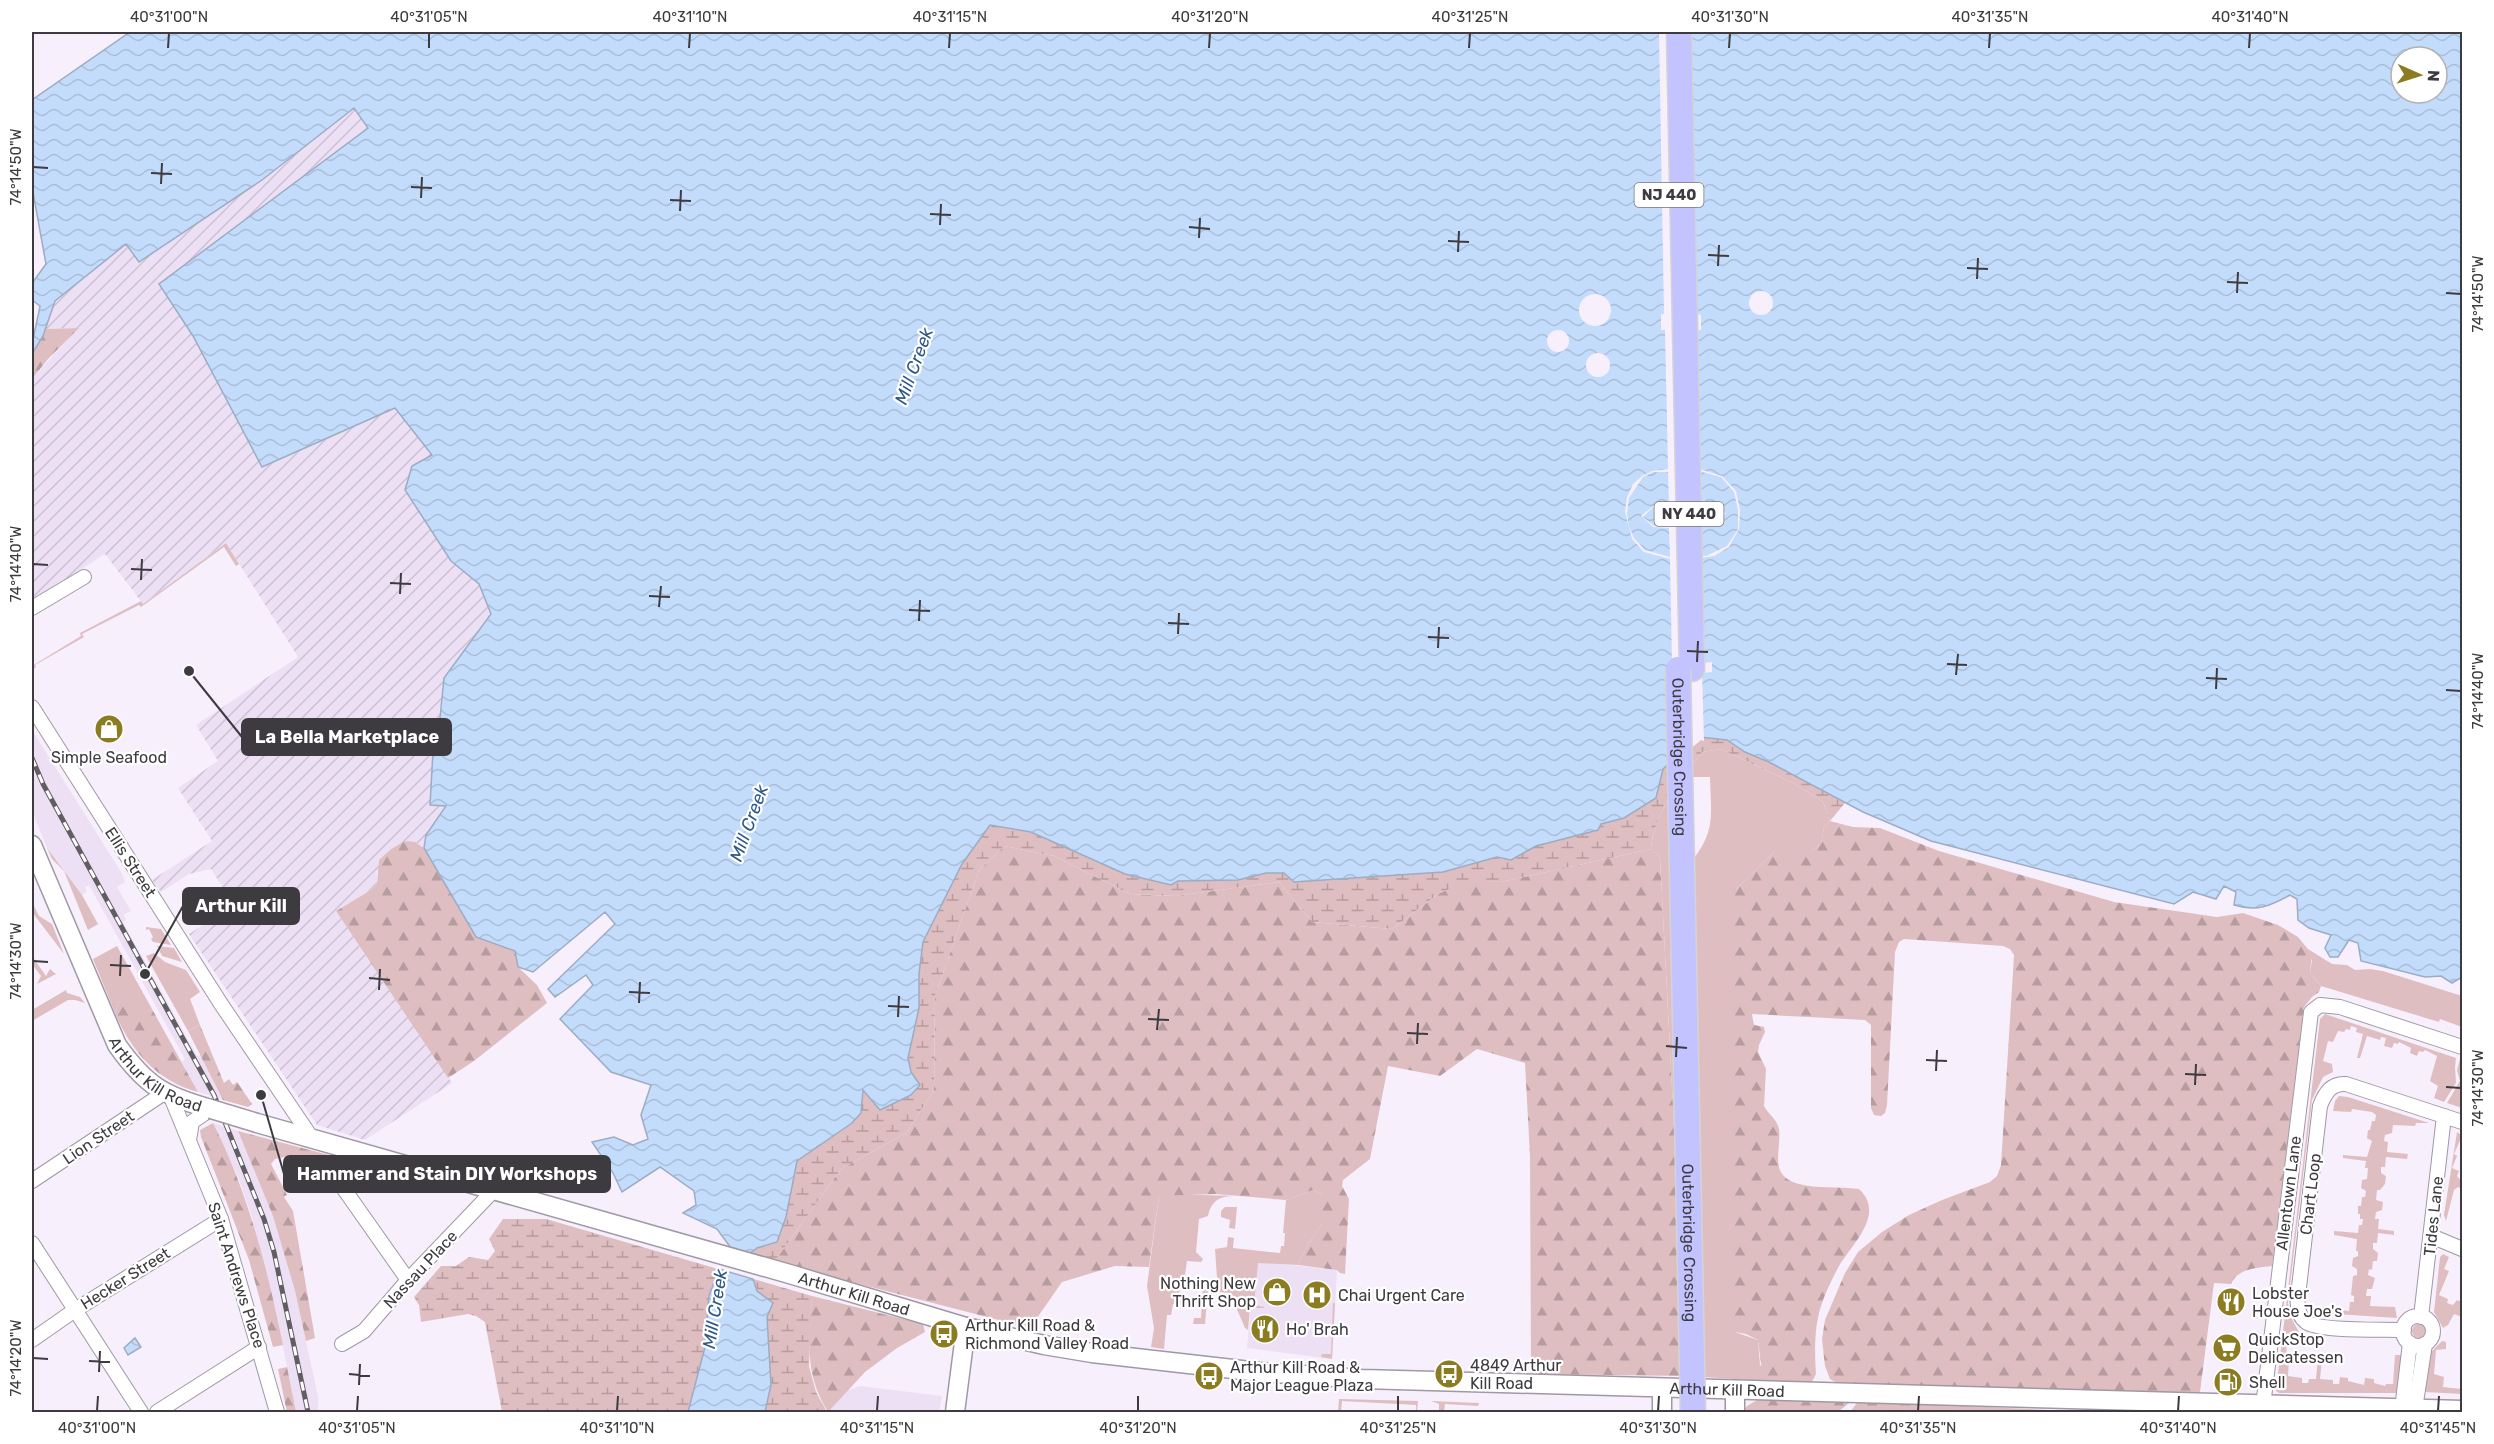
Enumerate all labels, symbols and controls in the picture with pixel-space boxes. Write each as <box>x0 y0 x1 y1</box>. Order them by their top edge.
text: 40°31'00"N <box>130 8 208 26</box>
text: 40°31'05"N <box>390 8 468 26</box>
text: 40°31'10"N <box>652 8 728 26</box>
text: 40°31'15"N <box>913 8 987 26</box>
text: 40°31'20"N <box>1171 8 1249 26</box>
text: 40°31'25"N <box>1432 8 1508 26</box>
text: 40°31'30"N <box>1691 8 1769 26</box>
text: 40°31'35"N <box>1951 8 2029 26</box>
text: 40°31'40"N <box>2211 8 2289 26</box>
north arrow <box>2389 45 2449 105</box>
text: N <box>2424 70 2443 82</box>
text: 74°14'50"W <box>7 128 25 206</box>
road number: NJ 440 <box>1634 183 1704 207</box>
text: 74°14'50"W <box>2469 255 2487 333</box>
water label: Mill Creek <box>890 324 938 407</box>
road number: NY 440 <box>1654 502 1724 526</box>
text: 74°14'40"W <box>7 526 25 602</box>
text: 74°14'40"W <box>2469 653 2487 729</box>
street label: Outerbridge Crossing <box>1668 678 1690 836</box>
shop icon: Simple Seafood <box>93 713 125 745</box>
callout: La Bella Marketplace <box>242 719 451 755</box>
text: La Bella Marketplace <box>255 726 440 748</box>
place label: Simple Seafood <box>51 748 167 767</box>
water label: Mill Creek <box>725 781 773 864</box>
street label: Ellis Street <box>101 824 160 901</box>
callout: Arthur Kill <box>183 888 299 924</box>
text: Arthur Kill <box>195 895 287 917</box>
text: 74°14'30"W <box>7 922 25 1000</box>
street label: Arthur Kill Road <box>105 1034 204 1116</box>
text: 74°14'30"W <box>2469 1049 2487 1127</box>
street label: Lion Street <box>59 1107 138 1168</box>
street label: Allentown Lane <box>2272 1135 2305 1251</box>
street label: Chart Loop <box>2296 1152 2325 1236</box>
callout: Hammer and Stain DIY Workshops <box>284 1156 610 1192</box>
text: Hammer and Stain DIY Workshops <box>297 1163 597 1185</box>
street label: Outerbridge Crossing <box>1678 1163 1700 1322</box>
street label: Tides Lane <box>2420 1175 2447 1257</box>
street label: Saint Andrews Place <box>204 1200 269 1350</box>
street label: Nassau Place <box>380 1226 461 1312</box>
street label: Hecker Street <box>77 1243 174 1313</box>
water label: Mill Creek <box>698 1267 732 1350</box>
street label: Arthur Kill Road <box>796 1268 912 1320</box>
place label: Nothing New Thrift Shop <box>1160 1274 1256 1311</box>
shop icon: Nothing New Thrift Shop <box>1261 1276 1293 1308</box>
hospital icon: Chai Urgent Care <box>1301 1279 1333 1311</box>
place label: Lobster House Joe's <box>2252 1284 2342 1321</box>
place label: Chai Urgent Care <box>1338 1286 1465 1305</box>
restaurant icon: Lobster House Joe's <box>2215 1286 2247 1318</box>
restaurant icon: Ho' Brah <box>1249 1313 1281 1345</box>
place label: Arthur Kill Road & Richmond Valley Road <box>965 1316 1129 1353</box>
bus stop icon: Arthur Kill Road & Richmond Valley Road <box>928 1318 960 1350</box>
text: 74°14'20"W <box>7 1320 25 1396</box>
place label: Ho' Brah <box>1286 1320 1349 1339</box>
place label: QuickStop Delicatessen <box>2248 1330 2344 1367</box>
supermarket icon: QuickStop Delicatessen <box>2211 1332 2243 1364</box>
place label: 4849 Arthur Kill Road <box>1470 1356 1561 1393</box>
place label: Arthur Kill Road & Major League Plaza <box>1230 1358 1373 1395</box>
bus stop icon: 4849 Arthur Kill Road <box>1433 1358 1465 1390</box>
bus stop icon: Arthur Kill Road & Major League Plaza <box>1193 1360 1225 1392</box>
fuel station icon: Shell <box>2212 1366 2244 1398</box>
place label: Shell <box>2249 1373 2285 1392</box>
street label: Arthur Kill Road <box>1669 1379 1785 1401</box>
text: 40°31'00"N <box>58 1419 136 1437</box>
text: 40°31'05"N <box>318 1419 396 1437</box>
text: 40°31'10"N <box>579 1419 655 1437</box>
text: 40°31'15"N <box>840 1419 914 1437</box>
text: 40°31'20"N <box>1099 1419 1177 1437</box>
text: 40°31'25"N <box>1360 1419 1436 1437</box>
text: 40°31'30"N <box>1619 1419 1697 1437</box>
text: 40°31'35"N <box>1879 1419 1957 1437</box>
text: 40°31'40"N <box>2139 1419 2217 1437</box>
text: 40°31'45"N <box>2400 1419 2476 1437</box>

